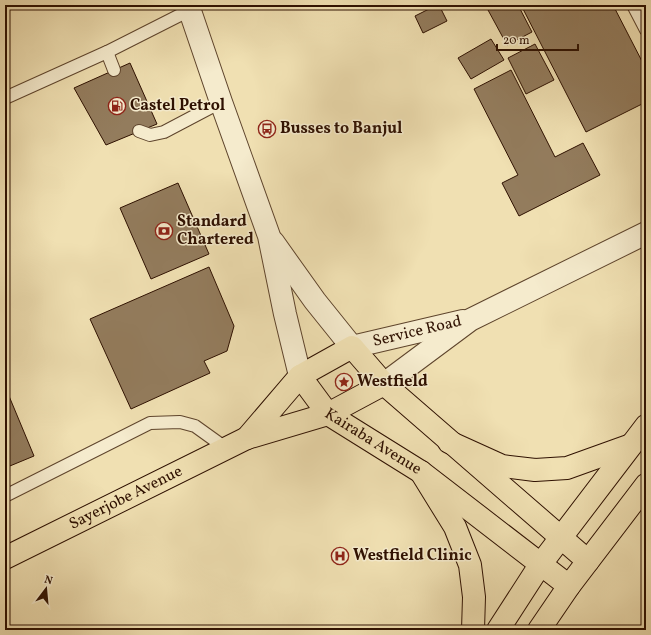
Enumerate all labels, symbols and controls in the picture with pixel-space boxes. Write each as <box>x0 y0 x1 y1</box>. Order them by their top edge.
scale bar <box>497 26 578 52</box>
text: 20 m <box>503 33 530 49</box>
place label: Castel Petrol <box>130 95 226 117</box>
fuel station icon: Castel Petrol <box>107 96 127 116</box>
place label: Busses to Banjul <box>280 118 403 140</box>
bus stop icon: Busses to Banjul <box>257 119 277 139</box>
place label: Standard Chartered <box>177 211 254 251</box>
bank icon: Standard Chartered <box>154 221 174 241</box>
street label: Service Road <box>371 311 464 353</box>
place label: Westfield <box>357 371 428 393</box>
place icon: Westfield <box>334 372 354 392</box>
street label: Kairaba Avenue <box>320 403 426 481</box>
street label: Sayerjobe Avenue <box>66 461 186 535</box>
place label: Westfield Clinic <box>353 545 472 567</box>
hospital icon: Westfield Clinic <box>330 546 350 566</box>
north arrow <box>26 569 66 609</box>
text: N <box>42 573 54 589</box>

